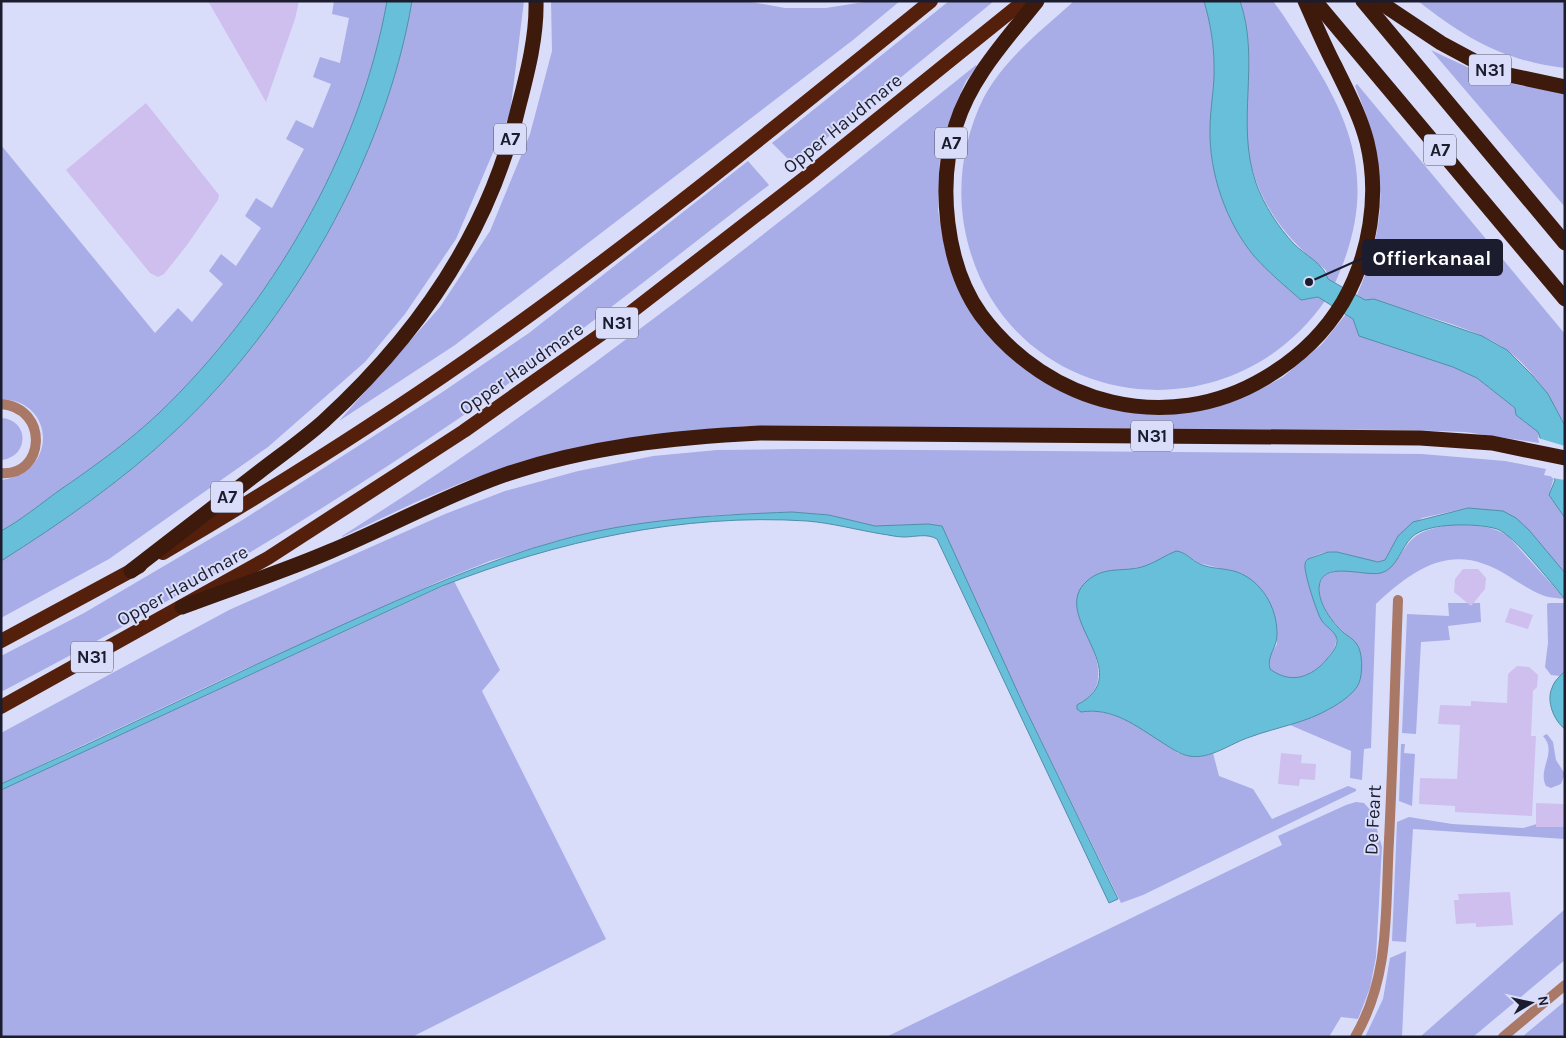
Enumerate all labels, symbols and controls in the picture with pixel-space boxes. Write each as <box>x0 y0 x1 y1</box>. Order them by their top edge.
road number: N31 <box>1469 54 1511 86</box>
street label: Opper Haudmare <box>779 69 906 178</box>
road number: A7 <box>494 124 526 154</box>
road number: A7 <box>935 128 967 158</box>
road number: A7 <box>1424 134 1456 166</box>
callout: Offierkanaal <box>1363 240 1502 275</box>
text: Offierkanaal <box>1373 247 1491 270</box>
road number: N31 <box>596 307 638 338</box>
street label: Opper Haudmare <box>455 318 588 420</box>
road number: N31 <box>1131 421 1173 452</box>
road number: A7 <box>211 482 243 512</box>
street label: Opper Haudmare <box>113 541 252 631</box>
road number: N31 <box>71 642 113 672</box>
street label: De Feart <box>1360 784 1386 856</box>
north arrow <box>1506 978 1556 1028</box>
text: N <box>1534 995 1553 1007</box>

